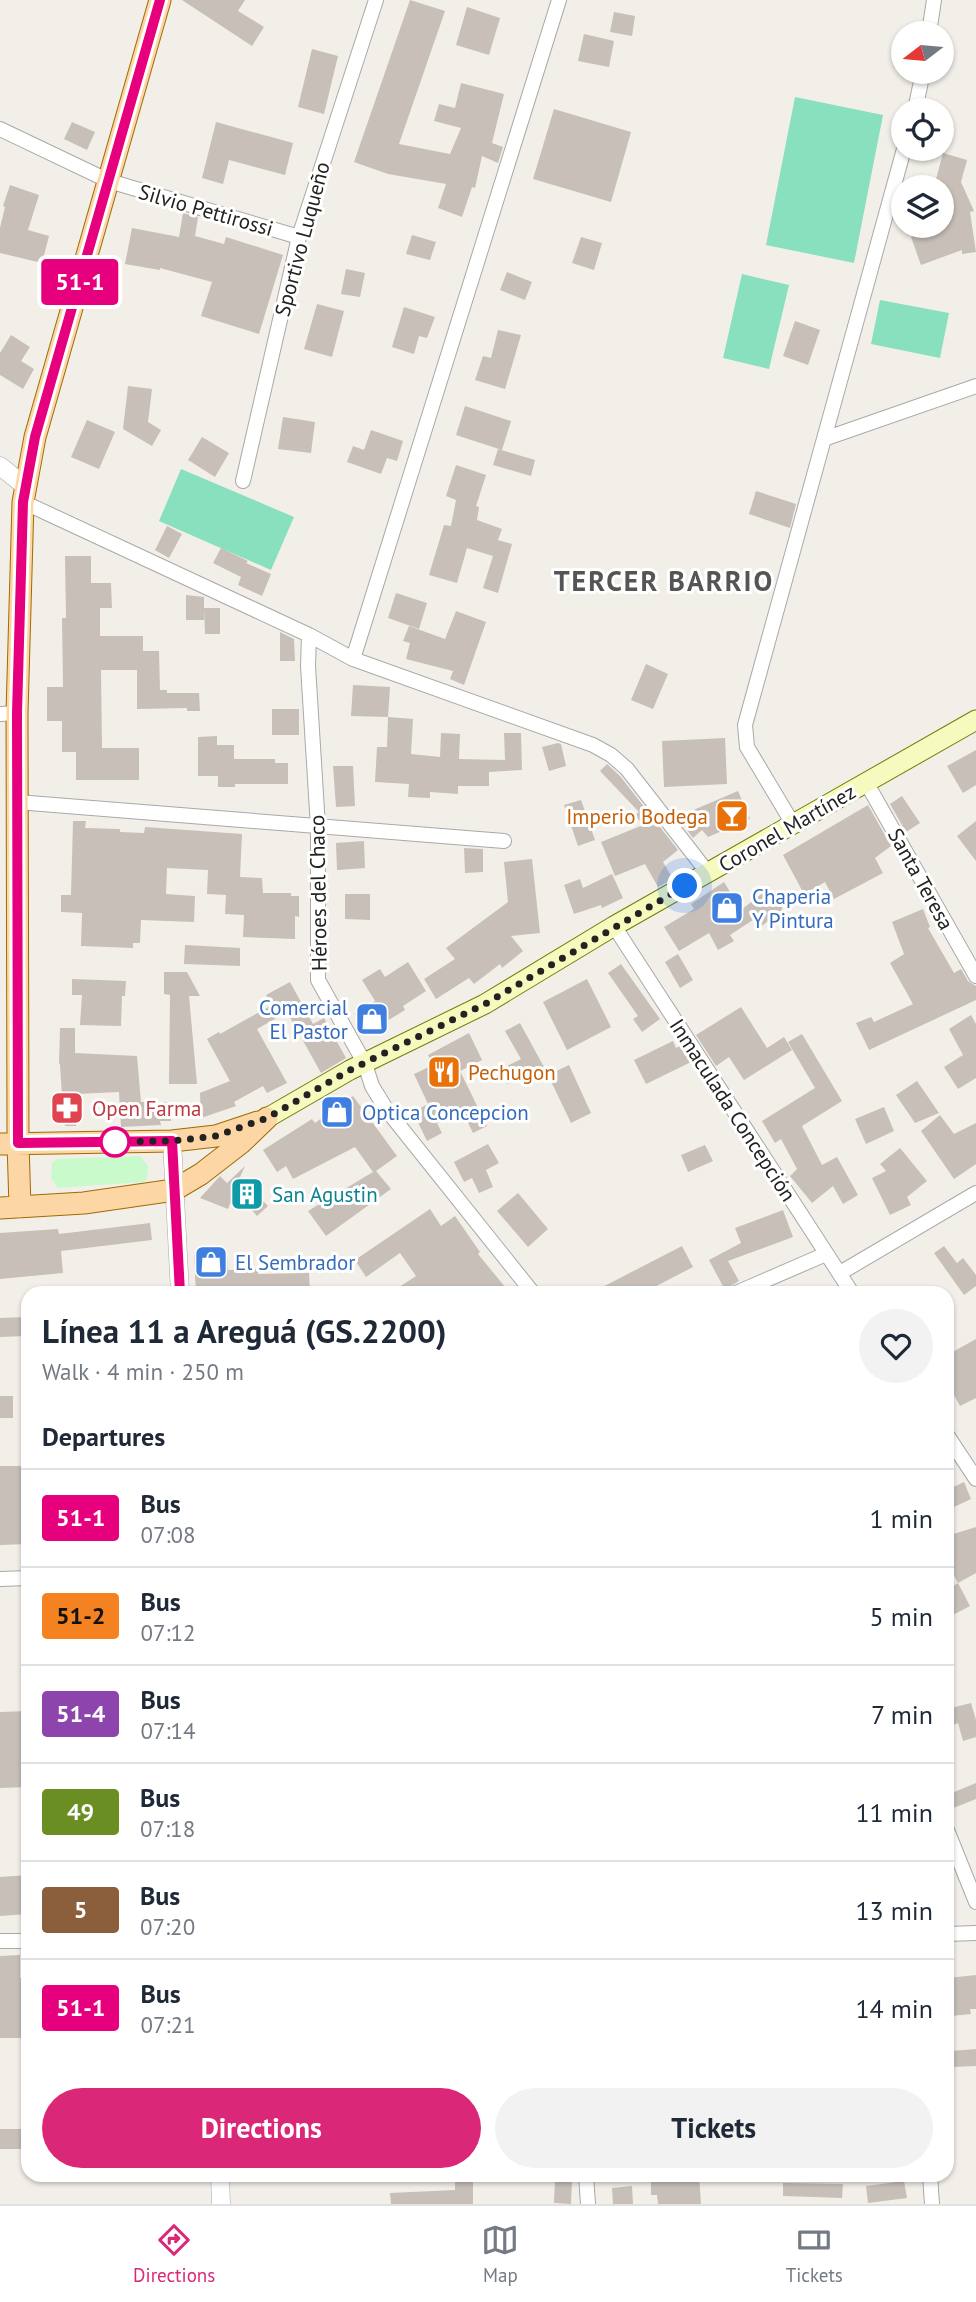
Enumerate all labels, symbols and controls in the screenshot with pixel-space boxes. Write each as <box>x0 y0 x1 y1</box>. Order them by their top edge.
north arrow <box>891 21 954 84</box>
map controls <box>891 21 954 238</box>
button: locate <box>891 98 954 161</box>
street label: Sportivo Luqueño <box>268 159 336 319</box>
button: layers <box>891 175 954 238</box>
street label: Silvio Pettirossi <box>136 178 276 242</box>
line badge: 51-1 <box>31 259 129 305</box>
text: 51-1 <box>55 266 105 297</box>
district label: TERCER BARRIO <box>554 562 774 599</box>
street label: Coronel Martínez <box>714 778 860 878</box>
bar icon: Imperio Bodega <box>713 797 751 835</box>
place label: Imperio Bodega <box>566 803 708 830</box>
street label: Héroes del Chaco <box>303 815 333 971</box>
street label: Santa Teresa <box>882 823 960 935</box>
your location <box>667 868 702 903</box>
place label: Chaperia Y Pintura <box>752 883 834 934</box>
shop icon: Chaperia Y Pintura <box>708 889 746 927</box>
place label: Comercial El Pastor <box>259 994 348 1045</box>
shop icon: Comercial El Pastor <box>353 1000 391 1038</box>
street label: Inmaculada Concepción <box>664 1013 802 1207</box>
restaurant icon: Pechugon <box>425 1053 463 1091</box>
place label: Pechugon <box>468 1059 556 1086</box>
pharmacy icon: Open Farma <box>48 1089 86 1127</box>
shop icon: Optica Concepcion <box>318 1093 356 1131</box>
place label: Open Farma <box>92 1095 201 1122</box>
place label: Optica Concepcion <box>362 1099 529 1126</box>
unlabelled marker <box>100 1127 130 1157</box>
building icon: San Agustin <box>228 1175 266 1213</box>
place label: San Agustin <box>272 1181 378 1208</box>
shop icon: El Sembrador <box>192 1243 230 1281</box>
place label: El Sembrador <box>235 1249 355 1276</box>
text: Línea 11 a Areguá (GS.2200) <box>42 1309 447 1352</box>
button: heart <box>859 1309 933 1383</box>
text: Walk · 4 min · 250 m <box>42 1357 244 1386</box>
text: Departures <box>42 1420 165 1453</box>
text: Bus <box>140 1487 181 1520</box>
text: 51-1 <box>56 1502 105 1533</box>
text: 1 min <box>870 1502 933 1535</box>
text: 07:08 <box>140 1520 196 1549</box>
text: Bus <box>140 1585 181 1618</box>
text: 51-2 <box>56 1600 105 1631</box>
text: 5 min <box>870 1600 933 1633</box>
text: 07:12 <box>140 1618 196 1647</box>
text: Bus <box>140 1683 181 1716</box>
text: 51-4 <box>56 1698 105 1729</box>
text: 7 min <box>871 1698 933 1731</box>
text: 07:14 <box>140 1716 196 1745</box>
text: Bus <box>140 1781 180 1814</box>
text: 49 <box>67 1796 94 1827</box>
text: 11 min <box>855 1796 933 1829</box>
text: 07:18 <box>140 1814 195 1843</box>
text: Bus <box>140 1879 180 1912</box>
text: 5 <box>74 1894 87 1925</box>
text: 13 min <box>855 1894 933 1927</box>
text: 07:20 <box>140 1912 195 1941</box>
text: Bus <box>140 1977 181 2010</box>
text: 51-1 <box>56 1992 105 2023</box>
text: 14 min <box>855 1992 933 2025</box>
text: 07:21 <box>140 2010 196 2039</box>
button: Directions <box>42 2088 481 2168</box>
button: Tickets <box>495 2088 933 2168</box>
tab: Directions <box>133 2221 215 2287</box>
tab: Map <box>481 2221 519 2287</box>
tab: Tickets <box>786 2221 843 2287</box>

